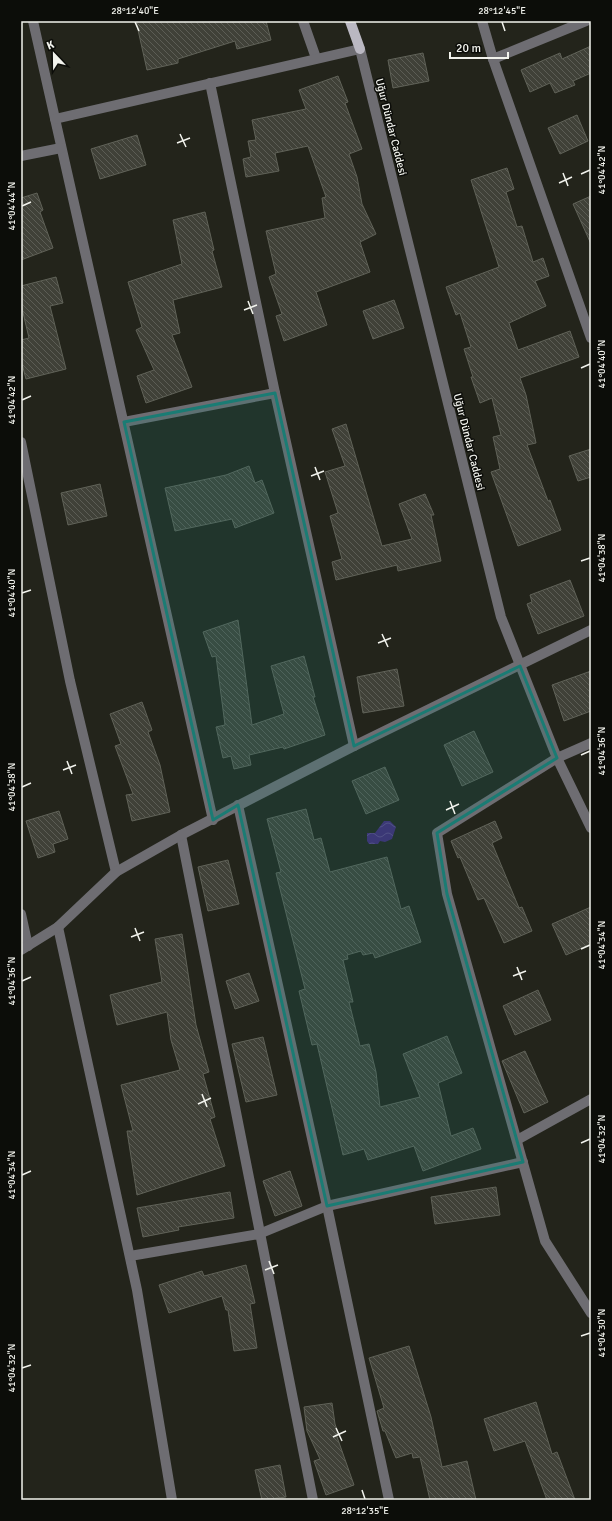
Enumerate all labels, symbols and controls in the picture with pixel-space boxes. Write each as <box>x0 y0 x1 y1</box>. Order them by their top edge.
text: 28°12'40"E <box>111 5 159 17</box>
text: 28°12'45"E <box>478 5 526 17</box>
north arrow <box>34 34 74 74</box>
scale bar <box>450 34 508 60</box>
text: K <box>45 38 56 52</box>
text: 20 m <box>456 41 481 56</box>
street label: Uğur Dündar Caddesi <box>373 77 409 177</box>
text: 41°04'42"N <box>596 146 608 194</box>
text: 41°04'44"N <box>6 182 18 230</box>
text: 41°04'40"N <box>596 340 608 388</box>
text: 41°04'42"N <box>6 376 18 424</box>
street label: Uğur Dündar Caddesi <box>451 392 487 492</box>
text: 41°04'38"N <box>596 534 608 582</box>
text: 41°04'40"N <box>6 569 18 617</box>
text: 41°04'36"N <box>596 727 608 775</box>
text: 41°04'38"N <box>6 763 18 811</box>
text: 41°04'34"N <box>596 921 608 969</box>
text: 41°04'36"N <box>6 957 18 1005</box>
text: 41°04'32"N <box>596 1115 608 1163</box>
text: 41°04'34"N <box>6 1151 18 1199</box>
text: 41°04'30"N <box>596 1309 608 1357</box>
text: 41°04'32"N <box>6 1344 18 1392</box>
text: 28°12'35"E <box>341 1505 389 1517</box>

